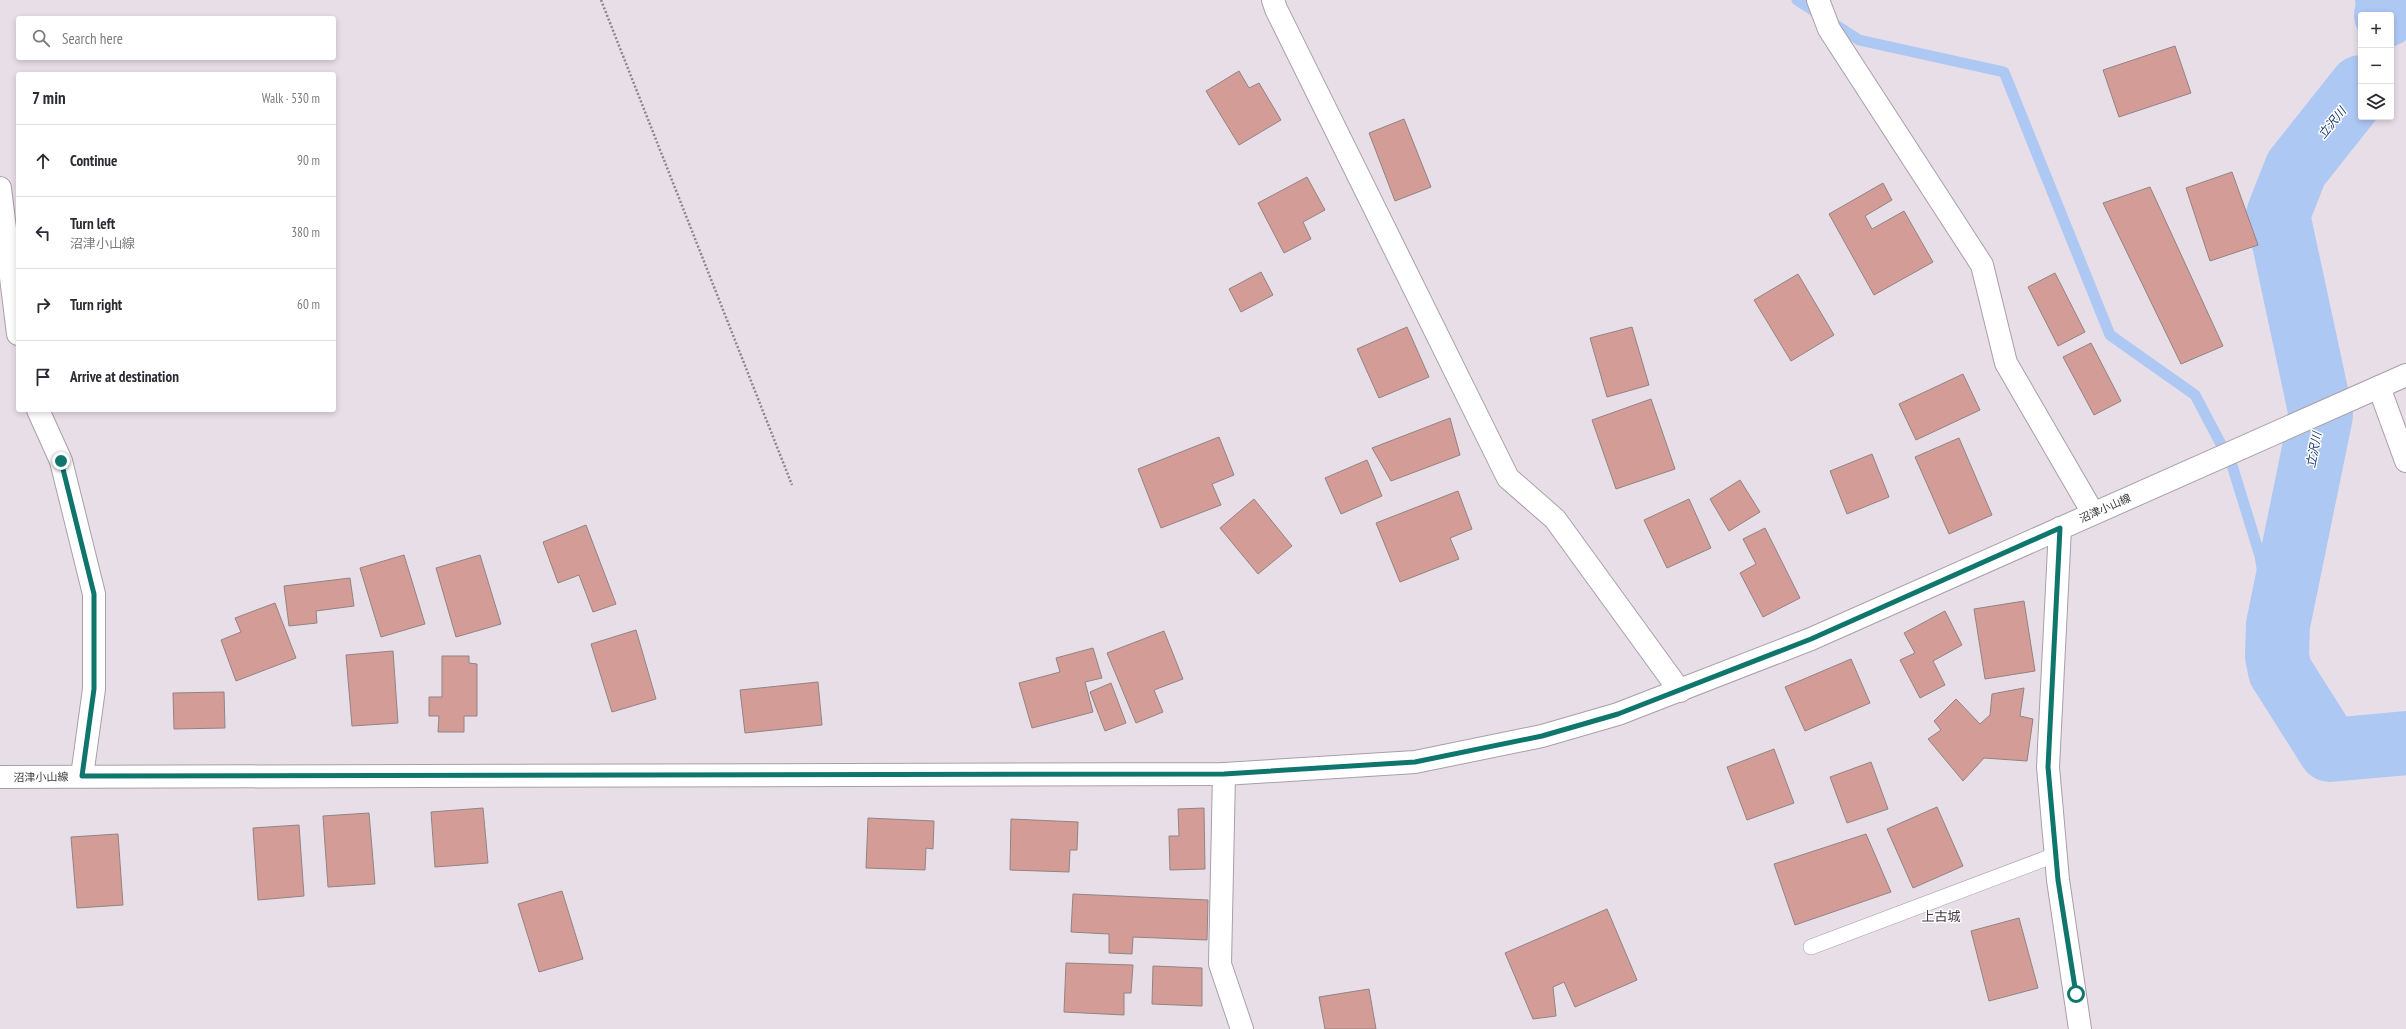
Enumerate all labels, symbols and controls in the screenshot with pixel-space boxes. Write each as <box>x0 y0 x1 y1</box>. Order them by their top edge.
map controls <box>2358 12 2394 120</box>
button: + <box>2358 12 2394 48</box>
search box <box>16 16 336 60</box>
icon: search <box>30 27 52 49</box>
text: Search here <box>62 29 123 48</box>
button: − <box>2358 48 2394 84</box>
button: layers <box>2358 84 2394 120</box>
text: 7 min <box>32 87 66 109</box>
text: Walk · 530 m <box>262 90 320 107</box>
water label: 立沢川 <box>2314 102 2350 141</box>
icon: ahead <box>32 150 54 172</box>
text: Continue <box>70 151 117 170</box>
text: 90 m <box>297 152 320 169</box>
text: Turn left <box>70 214 115 233</box>
icon: left <box>32 222 54 244</box>
text: 380 m <box>291 224 320 241</box>
text: 沼津小山線 <box>70 235 135 252</box>
icon: right <box>32 294 54 316</box>
text: Turn right <box>70 295 122 314</box>
text: 60 m <box>297 296 320 313</box>
icon: arrive <box>32 366 54 388</box>
text: Arrive at destination <box>70 367 179 386</box>
water label: 立沢川 <box>2303 429 2325 469</box>
route end <box>52 452 70 470</box>
street label: 沼津小山線 <box>2077 490 2133 526</box>
street label: 沼津小山線 <box>13 770 69 784</box>
district label: 上古城 <box>1921 908 1961 925</box>
route start <box>2067 985 2085 1003</box>

